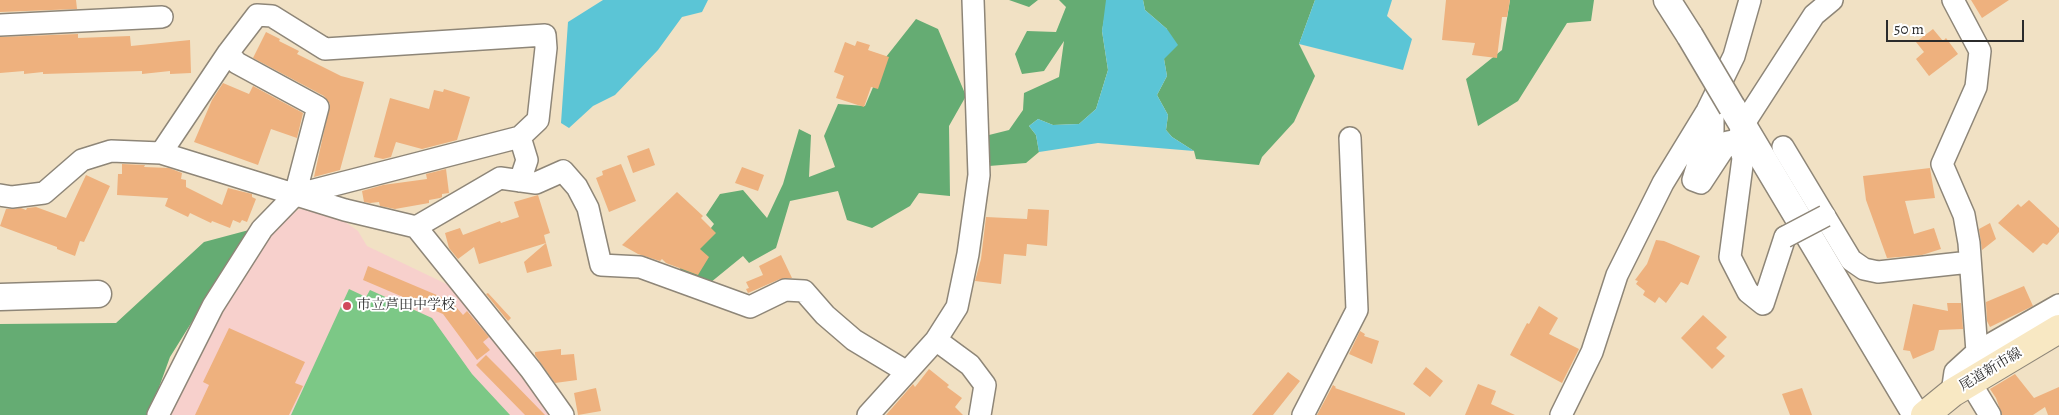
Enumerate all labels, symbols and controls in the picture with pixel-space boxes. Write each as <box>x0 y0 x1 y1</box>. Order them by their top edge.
scale bar <box>1889 10 2026 42</box>
text: 50 m <box>1894 19 1924 39</box>
place label: 市立芦田中学校 <box>357 298 455 314</box>
marker: 市立芦田中学校 <box>341 300 353 312</box>
street label: 尾道新市線 <box>1957 345 2025 395</box>

